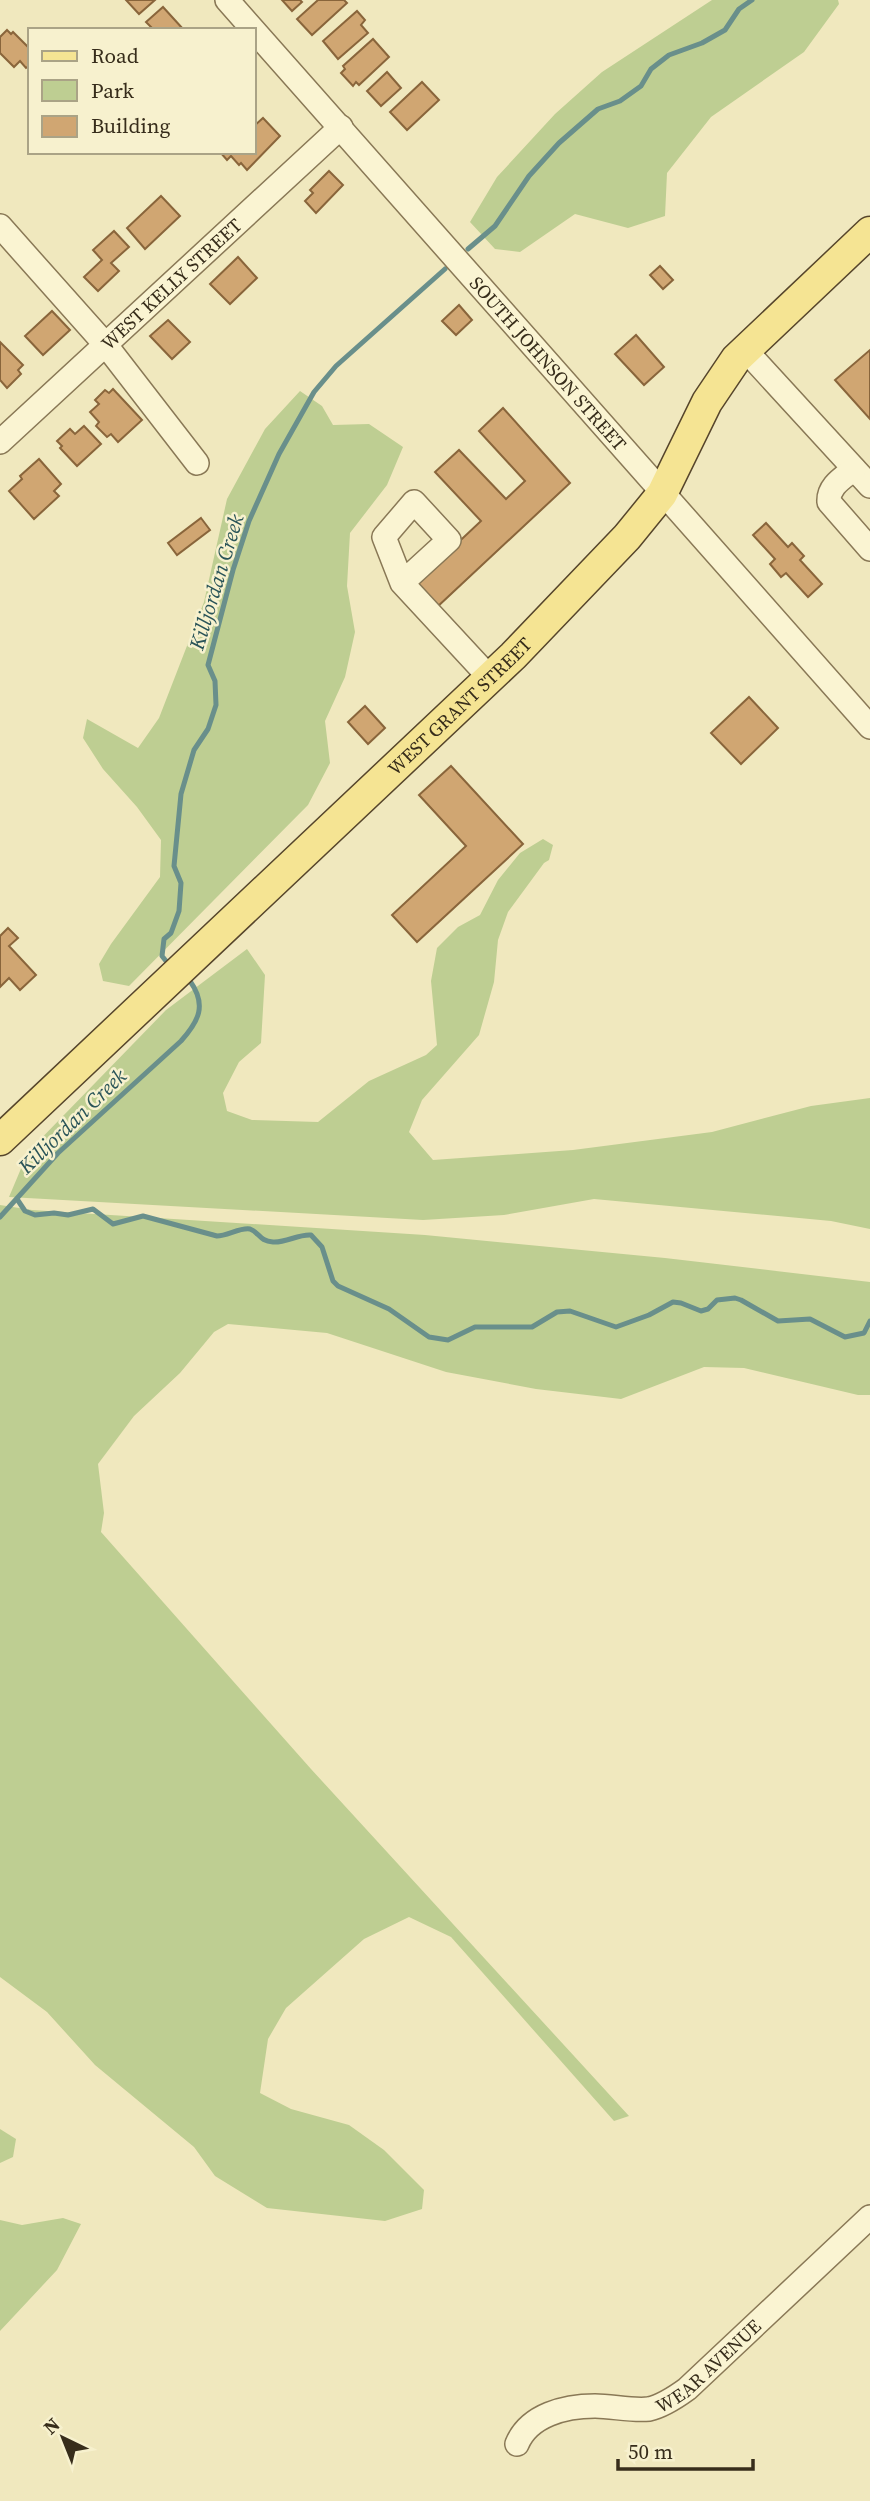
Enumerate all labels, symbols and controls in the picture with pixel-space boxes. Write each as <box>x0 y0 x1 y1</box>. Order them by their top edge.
legend <box>28 28 256 154</box>
text: Road <box>91 41 139 70</box>
text: Park <box>91 76 135 105</box>
text: Building <box>91 111 170 140</box>
street label: WEST KELLY STREET <box>95 212 248 356</box>
street label: SOUTH JOHNSON STREET <box>464 270 633 457</box>
water label: Killjordan Creek <box>181 510 250 654</box>
street label: WEST GRANT STREET <box>382 631 538 781</box>
water label: Killjordan Creek <box>11 1062 133 1181</box>
street label: WEAR AVENUE <box>651 2313 767 2419</box>
north arrow <box>28 2403 98 2473</box>
text: N <box>37 2411 65 2440</box>
scale bar <box>618 2428 753 2472</box>
text: 50 m <box>628 2437 673 2466</box>

